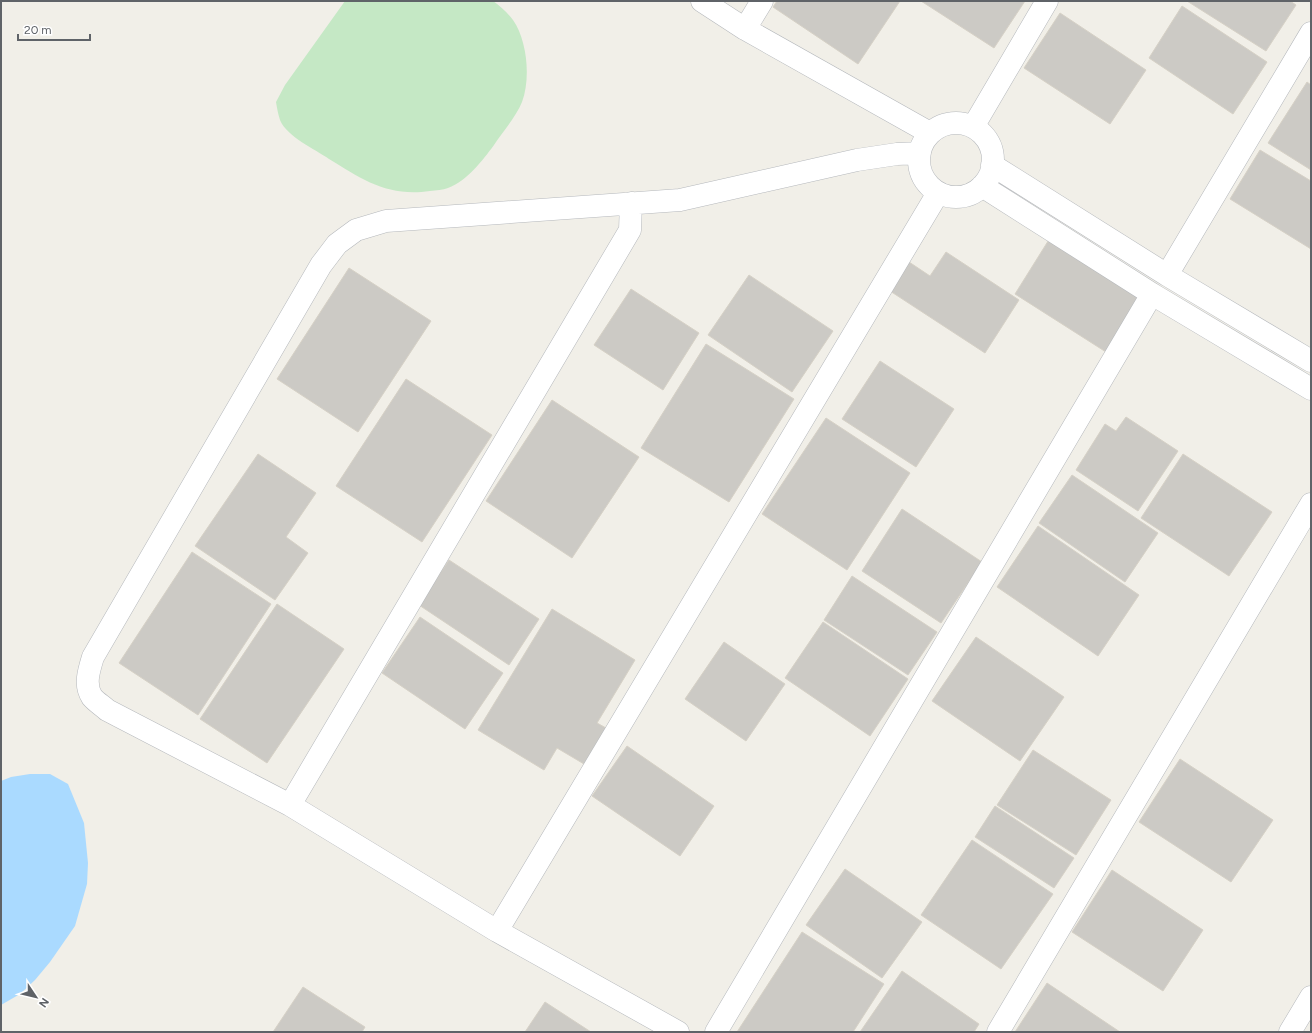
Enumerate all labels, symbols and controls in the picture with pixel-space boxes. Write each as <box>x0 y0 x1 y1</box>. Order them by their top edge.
scale bar <box>18 16 90 42</box>
text: 20 m <box>24 23 52 37</box>
north arrow <box>16 977 56 1017</box>
text: N <box>36 995 52 1010</box>

